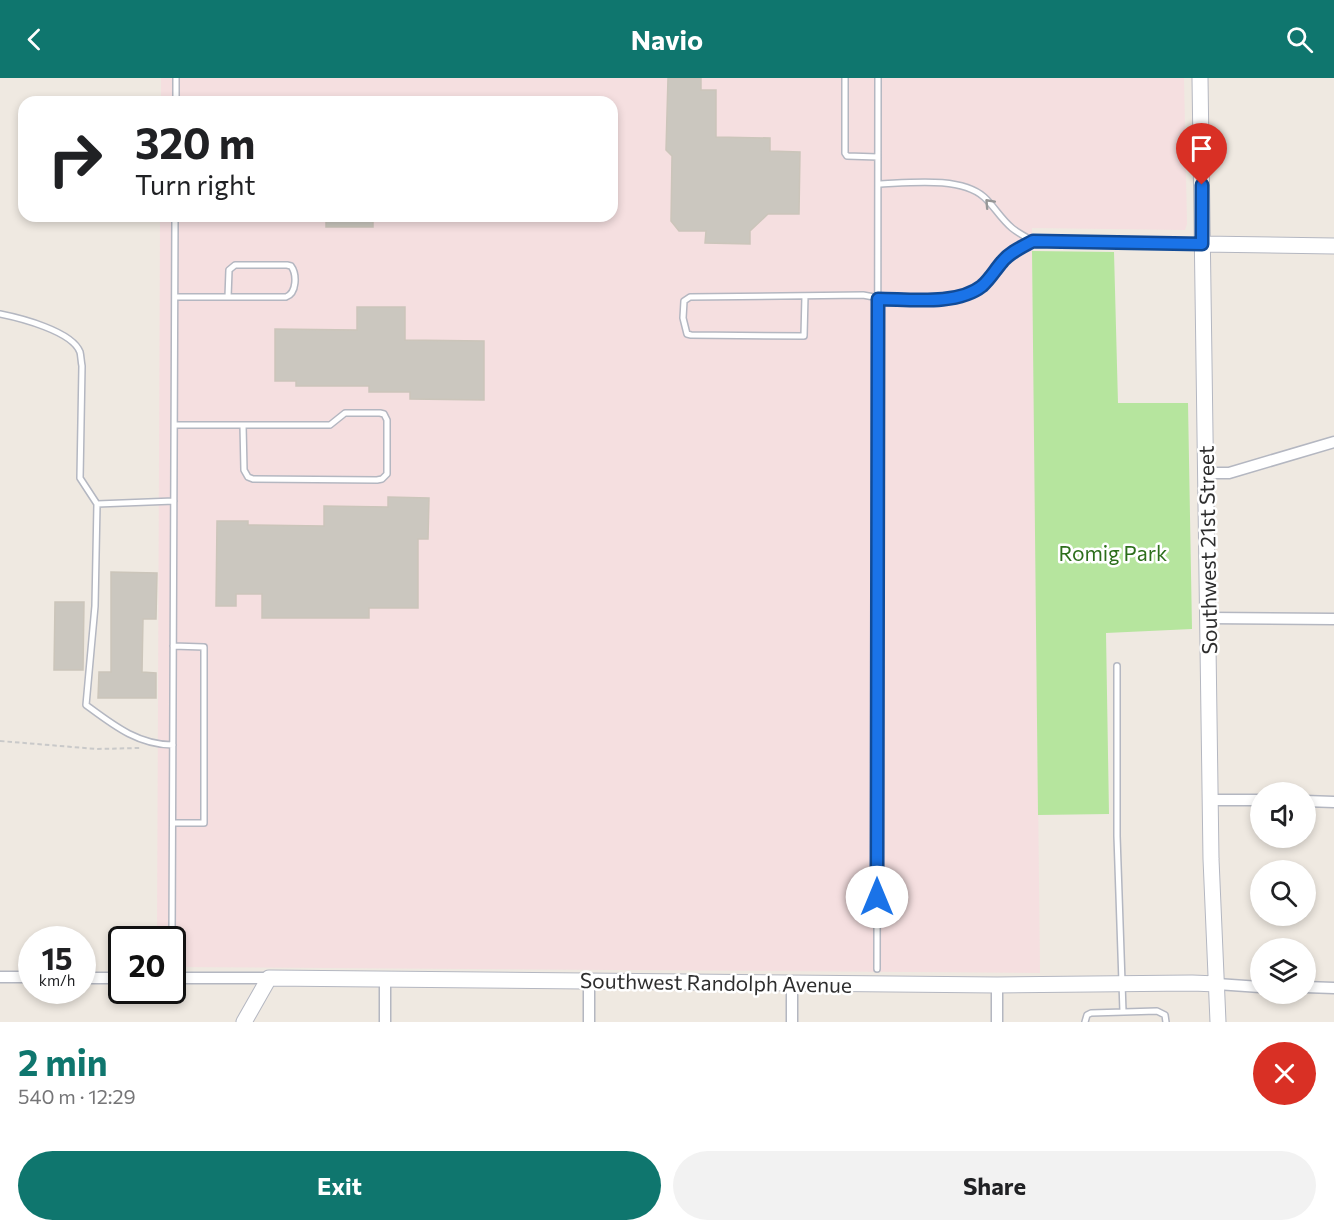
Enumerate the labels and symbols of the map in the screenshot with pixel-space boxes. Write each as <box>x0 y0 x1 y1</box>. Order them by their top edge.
pin <box>1176 123 1227 185</box>
one-way arrow <box>985 199 996 209</box>
street label: Southwest 21st Street <box>1193 445 1221 655</box>
park label: Romig Park <box>1059 540 1168 565</box>
position arrow <box>845 865 909 929</box>
speed limit sign: 20 <box>108 926 186 1004</box>
street label: Southwest Randolph Avenue <box>580 967 852 997</box>

